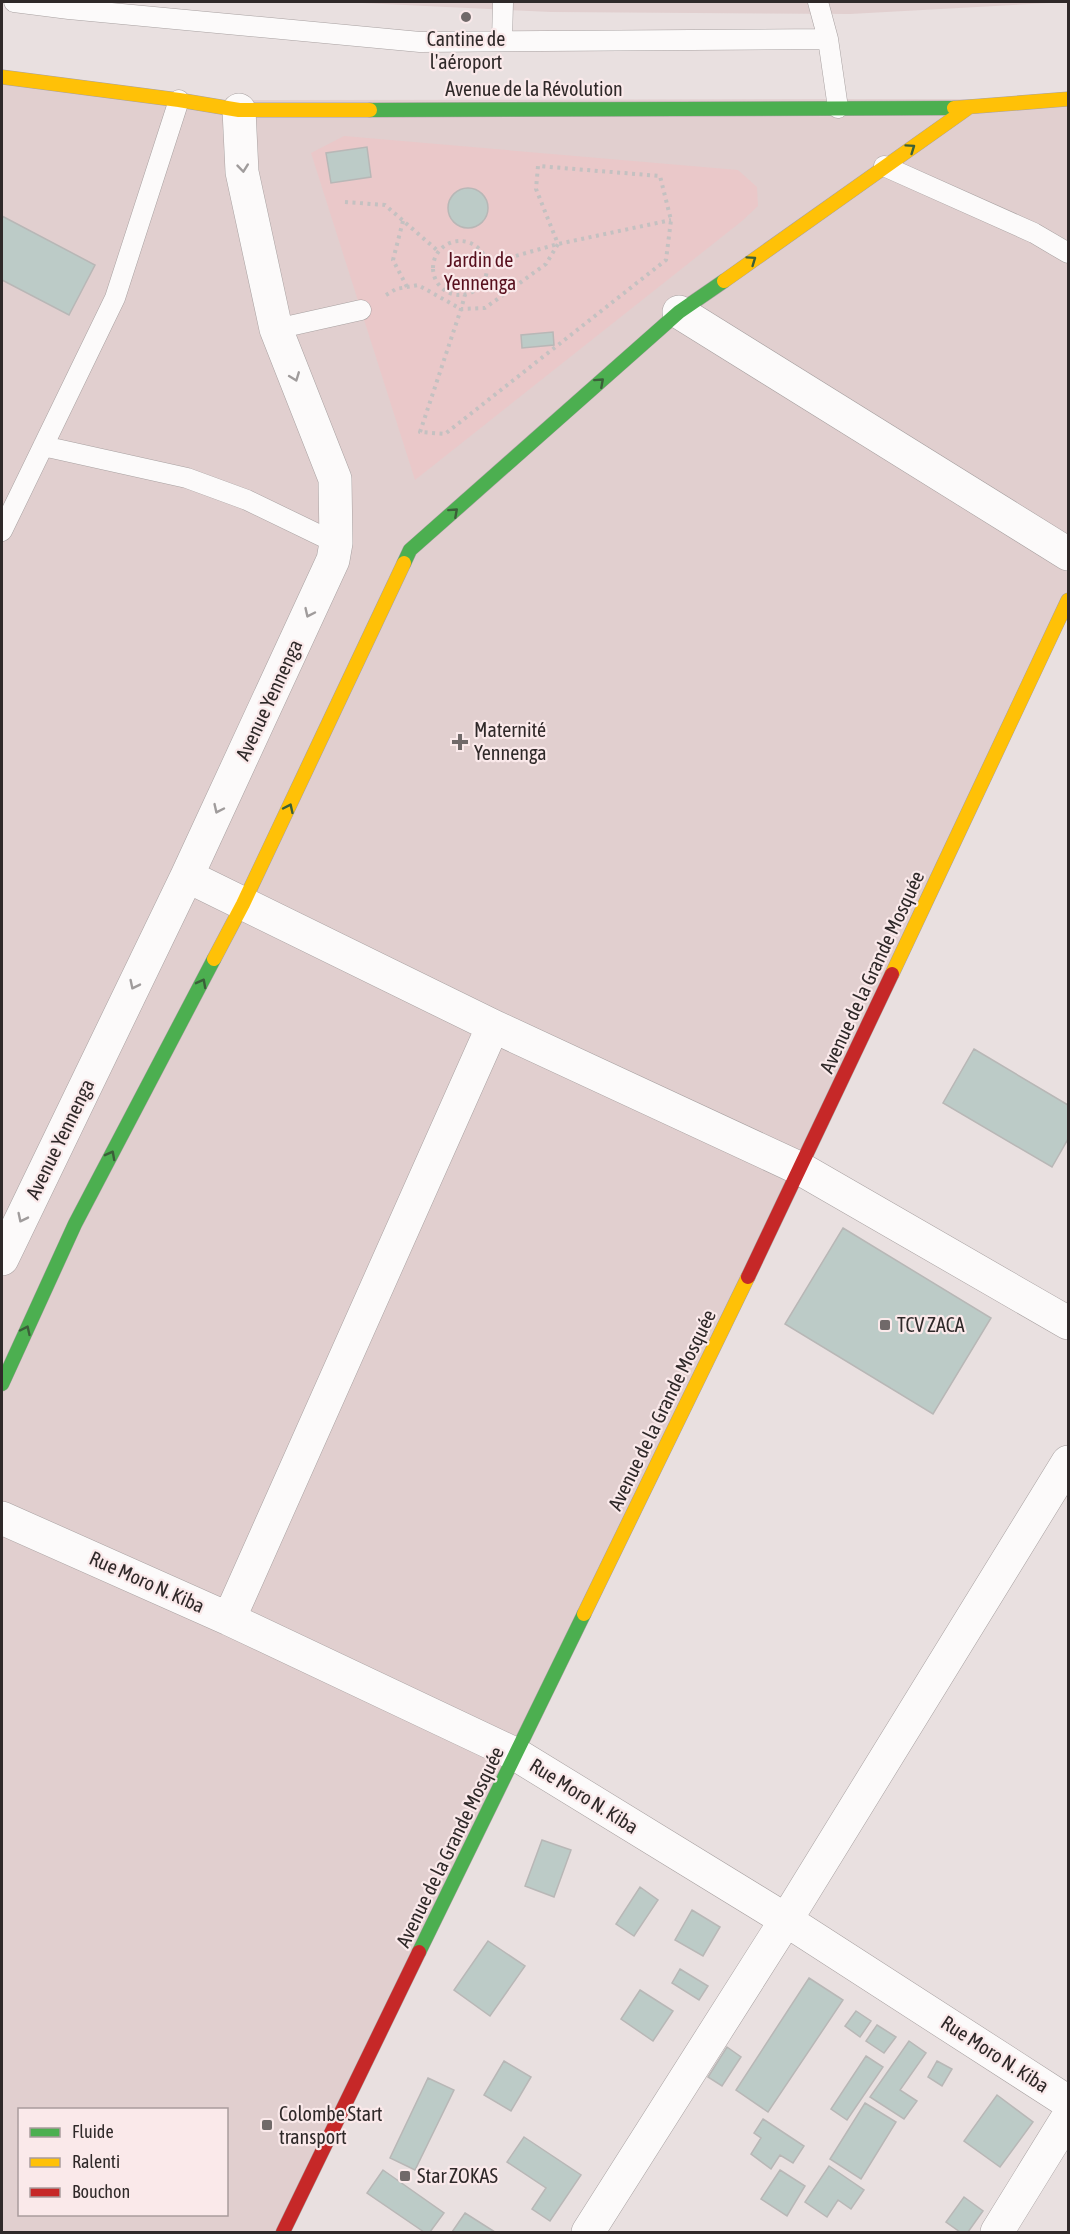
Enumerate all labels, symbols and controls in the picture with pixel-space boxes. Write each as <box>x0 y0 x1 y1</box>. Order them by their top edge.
marker: Cantine de l'aéroport <box>459 10 473 24</box>
place label: Cantine de l'aéroport <box>427 27 505 73</box>
street label: Avenue de la Révolution <box>445 77 623 100</box>
one-way arrow <box>905 144 916 155</box>
one-way arrow <box>236 164 248 173</box>
park label: Jardin de Yennenga <box>444 248 516 294</box>
one-way arrow <box>745 256 756 267</box>
one-way arrow <box>288 371 300 382</box>
one-way arrow <box>593 378 604 389</box>
one-way arrow <box>447 508 458 519</box>
one-way arrow <box>304 607 316 618</box>
street label: Avenue Yennenga <box>231 636 307 764</box>
place label: Maternité Yennenga <box>474 718 546 764</box>
marker: Maternité Yennenga <box>451 733 469 751</box>
one-way arrow <box>214 803 226 814</box>
one-way arrow <box>281 804 293 815</box>
street label: Avenue de la Grande Mosquée <box>815 867 929 1076</box>
one-way arrow <box>195 978 206 989</box>
one-way arrow <box>130 979 142 990</box>
street label: Avenue Yennenga <box>21 1075 99 1202</box>
one-way arrow <box>104 1151 115 1161</box>
one-way arrow <box>17 1211 29 1222</box>
street label: Avenue de la Grande Mosquée <box>603 1306 720 1514</box>
place label: TCV ZACA <box>897 1313 965 1336</box>
marker: TCV ZACA <box>878 1318 892 1332</box>
one-way arrow <box>19 1326 31 1337</box>
street label: Rue Moro N. Kiba <box>86 1546 208 1617</box>
street label: Avenue de la Grande Mosquée <box>391 1743 508 1951</box>
street label: Rue Moro N. Kiba <box>526 1753 643 1838</box>
street label: Rue Moro N. Kiba <box>937 2010 1053 2097</box>
place label: Colombe Start transport <box>279 2102 383 2148</box>
legend <box>18 2108 228 2216</box>
marker: Colombe Start transport <box>260 2118 274 2132</box>
text: Fluide <box>72 2121 114 2142</box>
text: Ralenti <box>72 2151 120 2172</box>
place label: Star ZOKAS <box>417 2164 498 2187</box>
marker: Star ZOKAS <box>398 2169 412 2183</box>
text: Bouchon <box>72 2181 130 2202</box>

